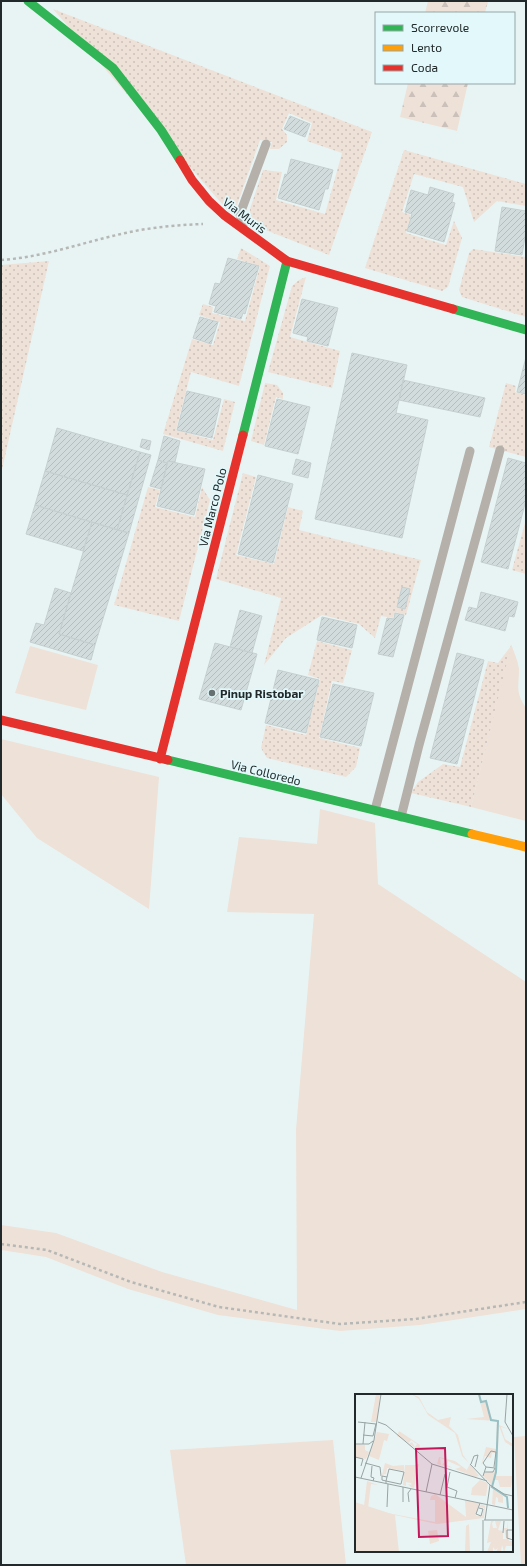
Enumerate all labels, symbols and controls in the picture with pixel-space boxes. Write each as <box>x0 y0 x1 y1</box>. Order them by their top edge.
legend <box>375 12 515 84</box>
text: Scorrevole <box>411 20 469 34</box>
text: Lento <box>411 40 442 54</box>
text: Coda <box>411 60 438 74</box>
street label: Via Muris <box>221 194 269 236</box>
street label: Via Marco Polo <box>195 466 229 548</box>
place label: Pinup Ristobar <box>220 686 303 700</box>
marker: Pinup Ristobar <box>207 688 217 698</box>
street label: Via Colloredo <box>229 757 303 788</box>
inset map <box>355 1394 513 1552</box>

